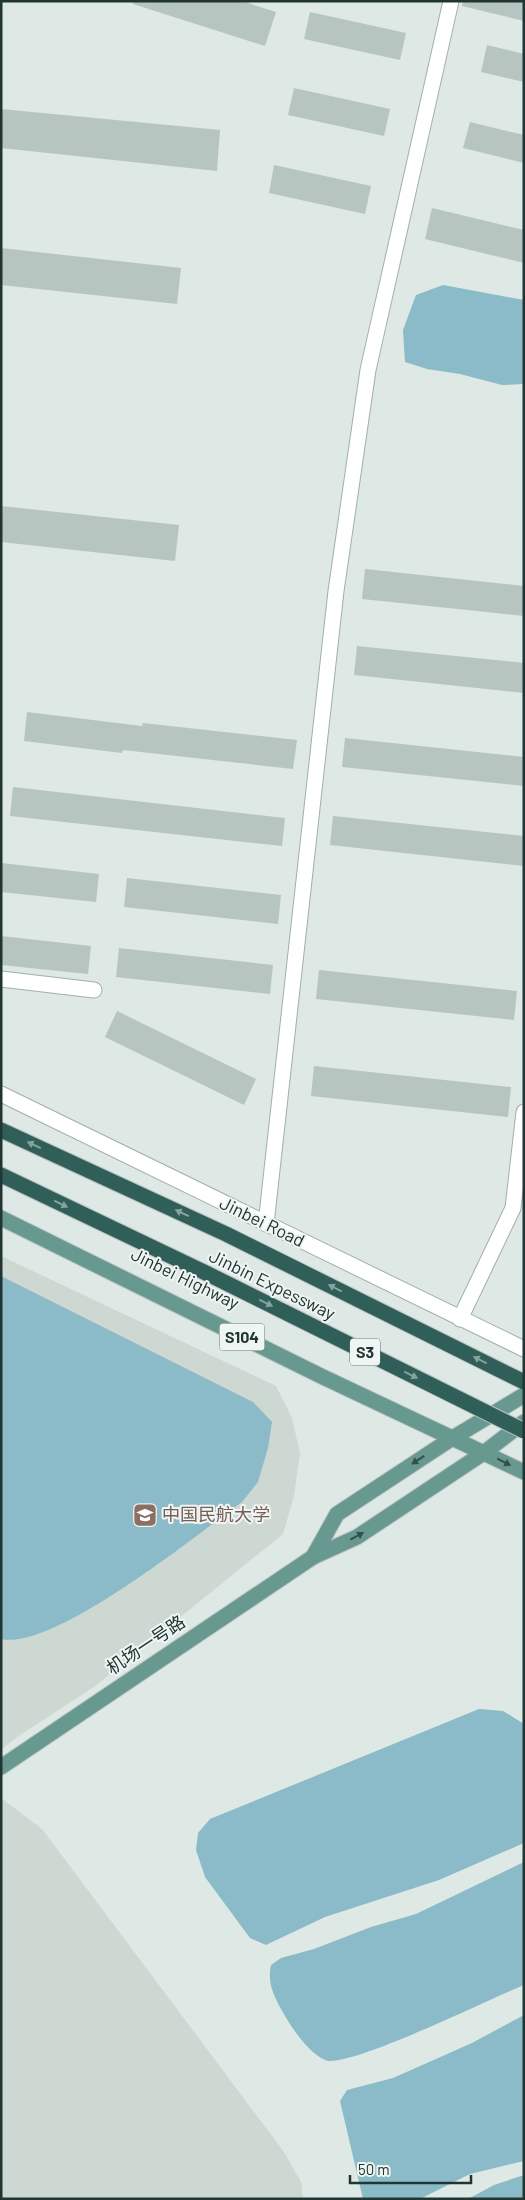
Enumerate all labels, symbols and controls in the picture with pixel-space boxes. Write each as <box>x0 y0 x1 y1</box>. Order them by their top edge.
one-way arrow <box>27 1141 41 1149</box>
street label: Jinbei Road <box>216 1191 309 1251</box>
one-way arrow <box>54 1200 68 1208</box>
one-way arrow <box>175 1209 189 1217</box>
street label: Jinbei Highway <box>128 1242 243 1314</box>
street label: Jinbin Expessway <box>206 1244 339 1324</box>
one-way arrow <box>328 1284 342 1292</box>
one-way arrow <box>258 1299 273 1307</box>
road number: S104 <box>220 1324 264 1350</box>
road number: S3 <box>350 1338 380 1365</box>
one-way arrow <box>473 1356 487 1364</box>
one-way arrow <box>404 1371 418 1379</box>
one-way arrow <box>412 1455 425 1465</box>
one-way arrow <box>497 1458 511 1466</box>
school or university icon: 中国民航大学 <box>132 1502 158 1528</box>
place label: 中国民航大学 <box>162 1503 270 1525</box>
one-way arrow <box>350 1532 365 1540</box>
street label: 机场一号路 <box>102 1610 189 1678</box>
scale bar <box>350 2152 471 2184</box>
text: 50 m <box>358 2160 390 2178</box>

